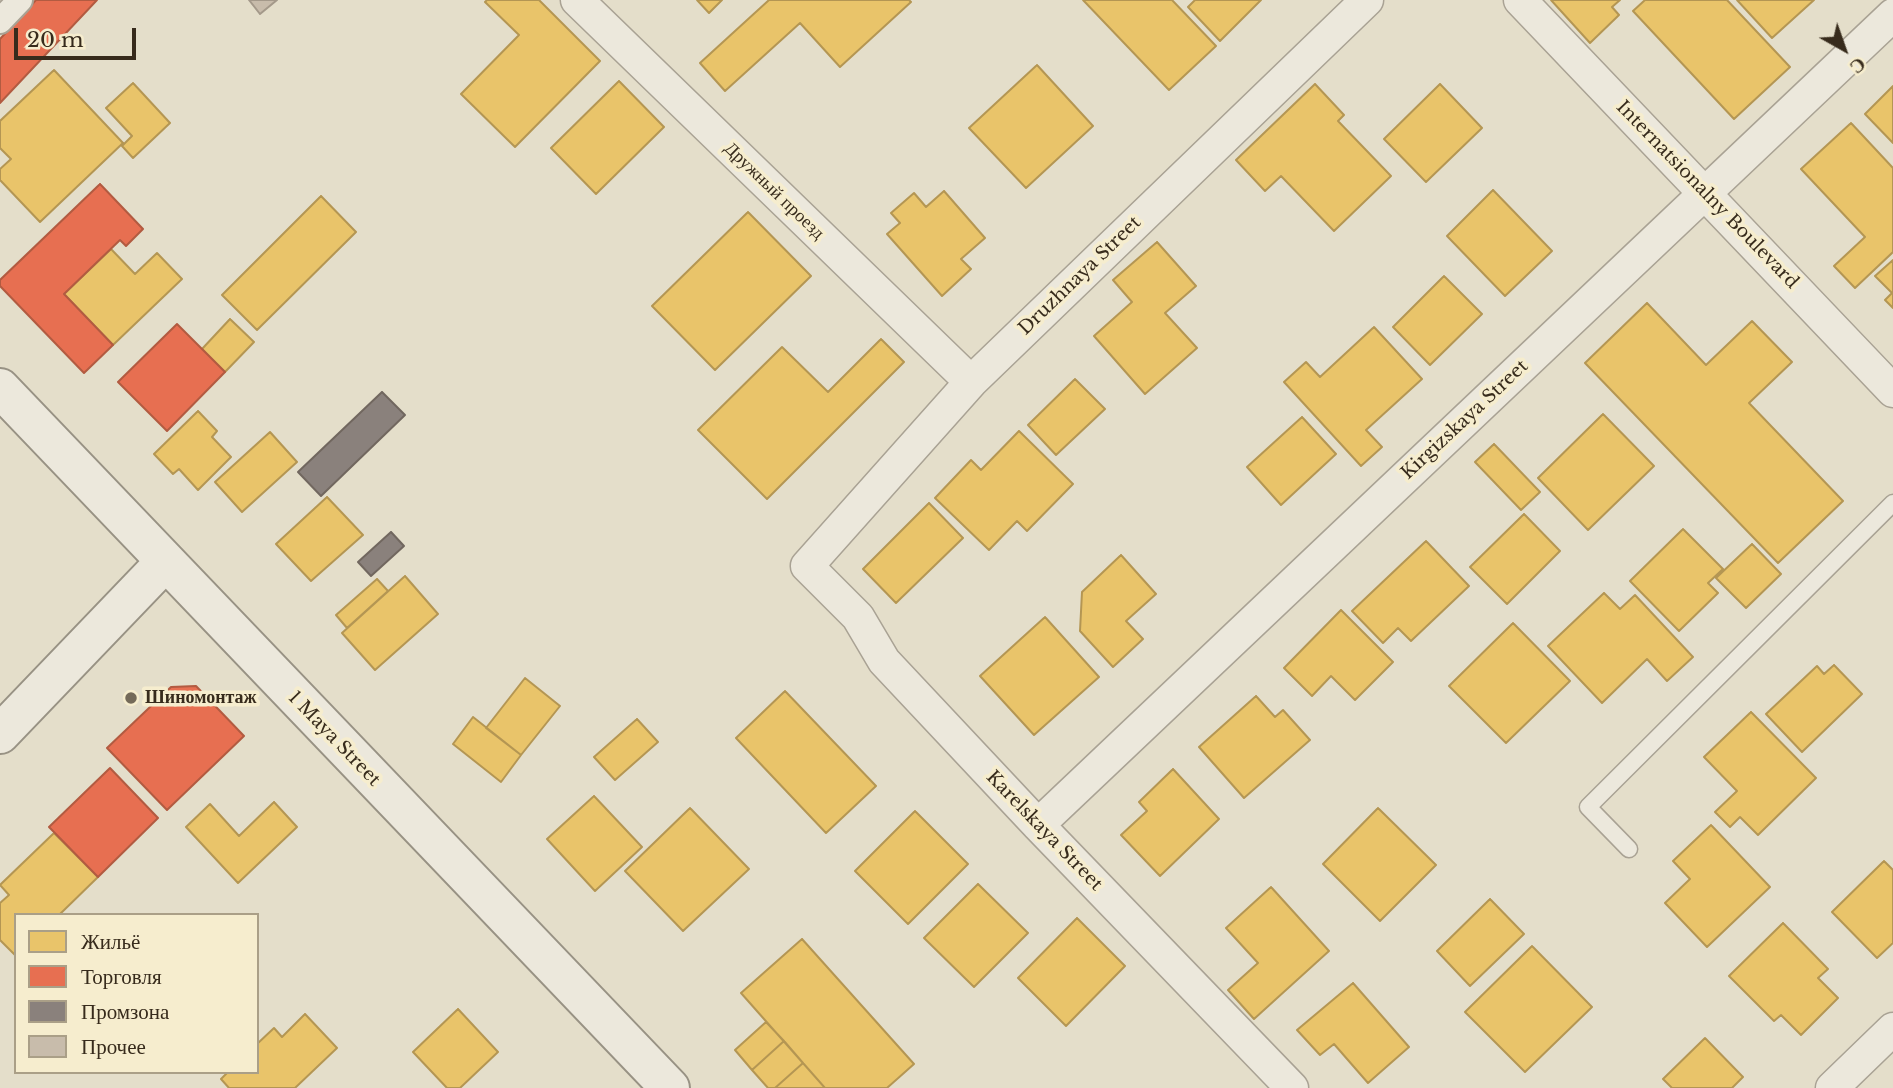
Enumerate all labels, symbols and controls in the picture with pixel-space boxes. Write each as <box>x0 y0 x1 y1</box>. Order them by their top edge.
scale bar <box>18 14 140 58</box>
north arrow <box>1809 14 1879 84</box>
text: 20 m <box>27 27 84 53</box>
text: С <box>1845 52 1870 79</box>
street label: Internatsionalny Boulevard <box>1611 97 1803 293</box>
street label: Дружный проезд <box>719 138 829 244</box>
street label: Druzhnaya Street <box>1014 212 1146 340</box>
street label: Kirgizskaya Street <box>1397 356 1533 484</box>
place label: Шиномонтаж <box>145 687 257 709</box>
street label: 1 Maya Street <box>284 687 384 791</box>
marker: Шиномонтаж <box>123 690 139 706</box>
street label: Karelskaya Street <box>981 767 1107 895</box>
legend <box>14 913 259 1074</box>
text: Жильё <box>81 929 140 955</box>
text: Торговля <box>81 964 162 990</box>
text: Промзона <box>81 999 169 1025</box>
text: Прочее <box>81 1034 146 1060</box>

